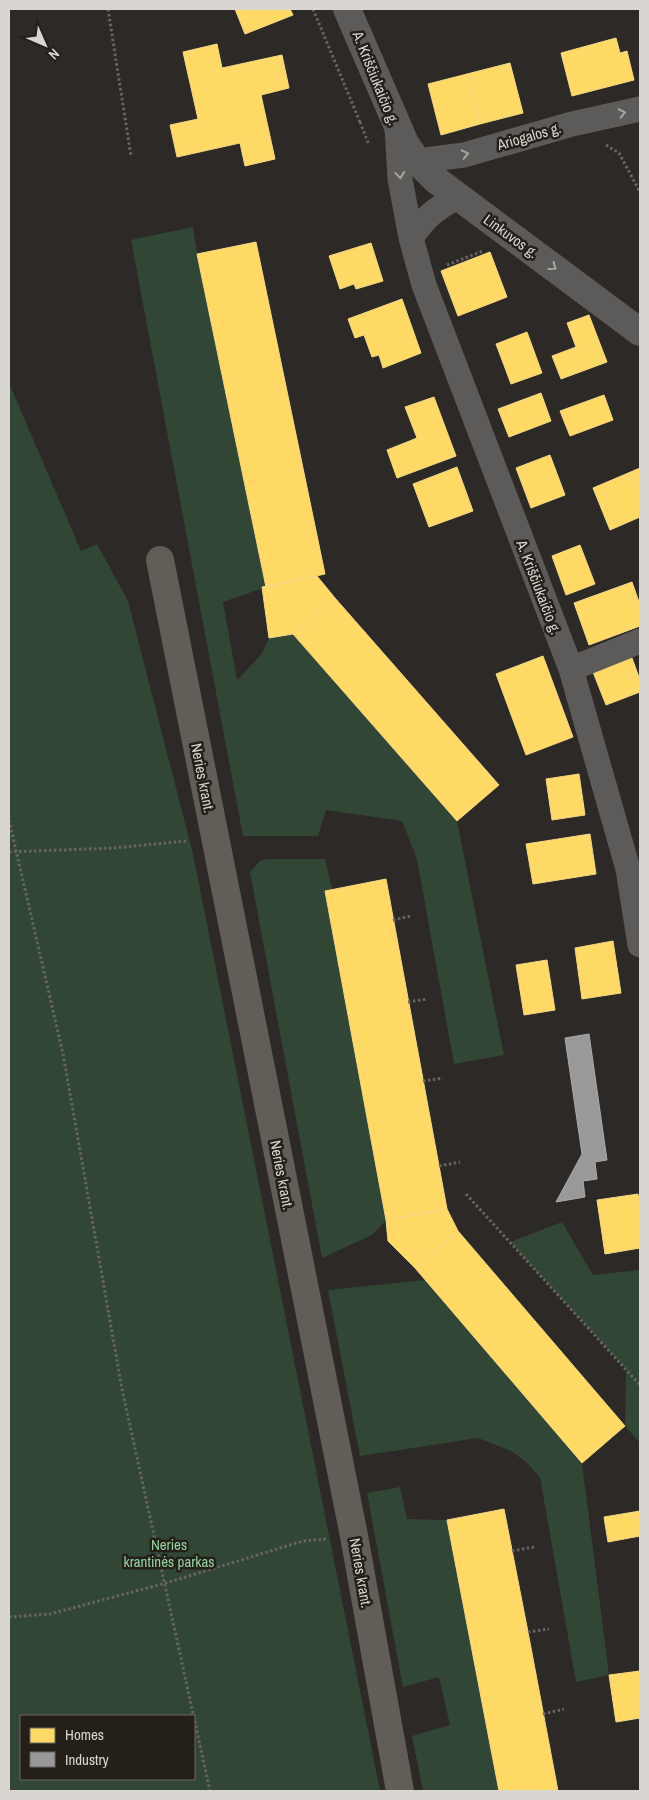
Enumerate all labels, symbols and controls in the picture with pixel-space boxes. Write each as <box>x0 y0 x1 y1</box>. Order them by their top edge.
north arrow <box>20 20 70 70</box>
street label: A. Kriščiukaičio g. <box>347 27 404 128</box>
text: N <box>45 45 63 63</box>
one-way arrow <box>618 108 627 119</box>
street label: Ariogalos g. <box>494 117 563 155</box>
one-way arrow <box>460 149 469 160</box>
one-way arrow <box>394 171 405 179</box>
street label: Linkuvos g. <box>479 209 543 263</box>
one-way arrow <box>547 261 557 270</box>
street label: A. Kriščiukaičio g. <box>511 536 567 637</box>
street label: Neries krant. <box>186 741 220 815</box>
street label: Neries krant. <box>265 1138 299 1212</box>
park label: Neries krantinės parkas <box>124 1534 214 1572</box>
street label: Neries krant. <box>345 1537 377 1609</box>
legend <box>20 1715 195 1780</box>
text: Homes <box>65 1724 104 1745</box>
text: Industry <box>65 1749 110 1770</box>

